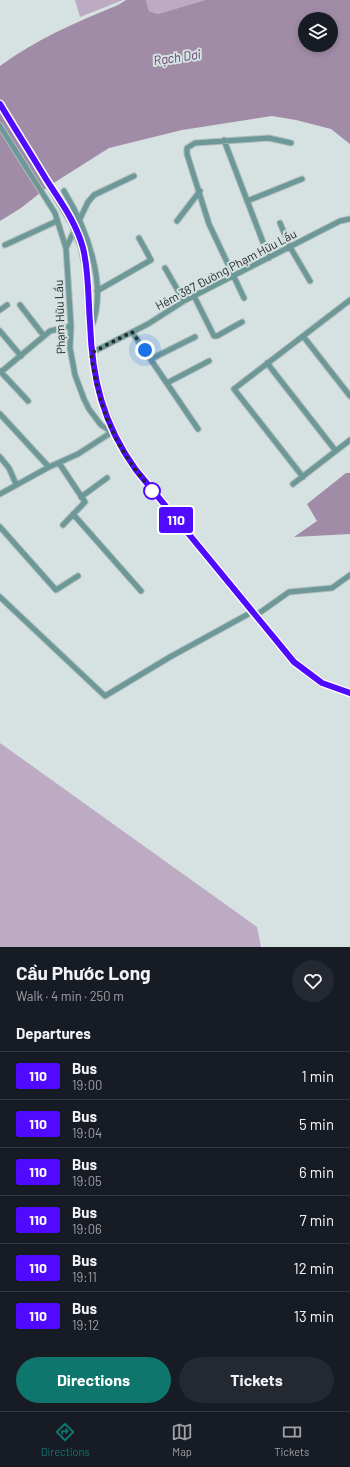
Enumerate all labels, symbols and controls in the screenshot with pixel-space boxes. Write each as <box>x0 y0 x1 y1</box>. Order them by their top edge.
map controls <box>298 12 338 52</box>
button: layers <box>298 12 338 52</box>
water label: Rạch Dơi <box>152 46 203 68</box>
street label: Hẻm 387 Đường Phạm Hữu Lầu <box>153 226 298 312</box>
street label: Phạm Hữu Lầu <box>51 280 67 355</box>
your location <box>135 340 155 360</box>
unlabelled marker <box>143 482 161 500</box>
line badge: 110 <box>153 507 199 533</box>
text: 110 <box>167 511 185 528</box>
button: heart <box>292 960 334 1002</box>
text: Cầu Phước Long <box>16 961 151 984</box>
text: Walk · 4 min · 250 m <box>16 988 124 1004</box>
text: Departures <box>16 1024 91 1042</box>
text: Bus <box>72 1059 97 1077</box>
text: 110 <box>29 1067 47 1084</box>
text: 1 min <box>301 1067 334 1085</box>
text: 19:00 <box>72 1077 102 1093</box>
text: Bus <box>72 1107 97 1125</box>
text: 110 <box>29 1115 47 1132</box>
text: 5 min <box>299 1115 334 1133</box>
text: 19:04 <box>72 1125 102 1141</box>
text: Bus <box>72 1155 97 1173</box>
text: 110 <box>29 1163 47 1180</box>
text: 6 min <box>299 1163 334 1181</box>
text: 19:05 <box>72 1173 102 1189</box>
text: Bus <box>72 1203 97 1221</box>
text: 110 <box>29 1211 47 1228</box>
text: 7 min <box>300 1211 334 1229</box>
text: 19:06 <box>72 1221 102 1237</box>
text: Bus <box>72 1251 97 1269</box>
text: 110 <box>29 1259 47 1276</box>
text: 12 min <box>293 1259 334 1277</box>
text: 19:11 <box>72 1269 97 1285</box>
text: Bus <box>72 1299 97 1317</box>
text: 110 <box>29 1307 47 1324</box>
text: 13 min <box>294 1307 334 1325</box>
text: 19:12 <box>72 1317 99 1333</box>
button: Directions <box>16 1357 171 1403</box>
button: Tickets <box>179 1357 334 1403</box>
tab: Directions <box>41 1421 90 1458</box>
tab: Map <box>171 1421 193 1458</box>
tab: Tickets <box>274 1421 309 1458</box>

